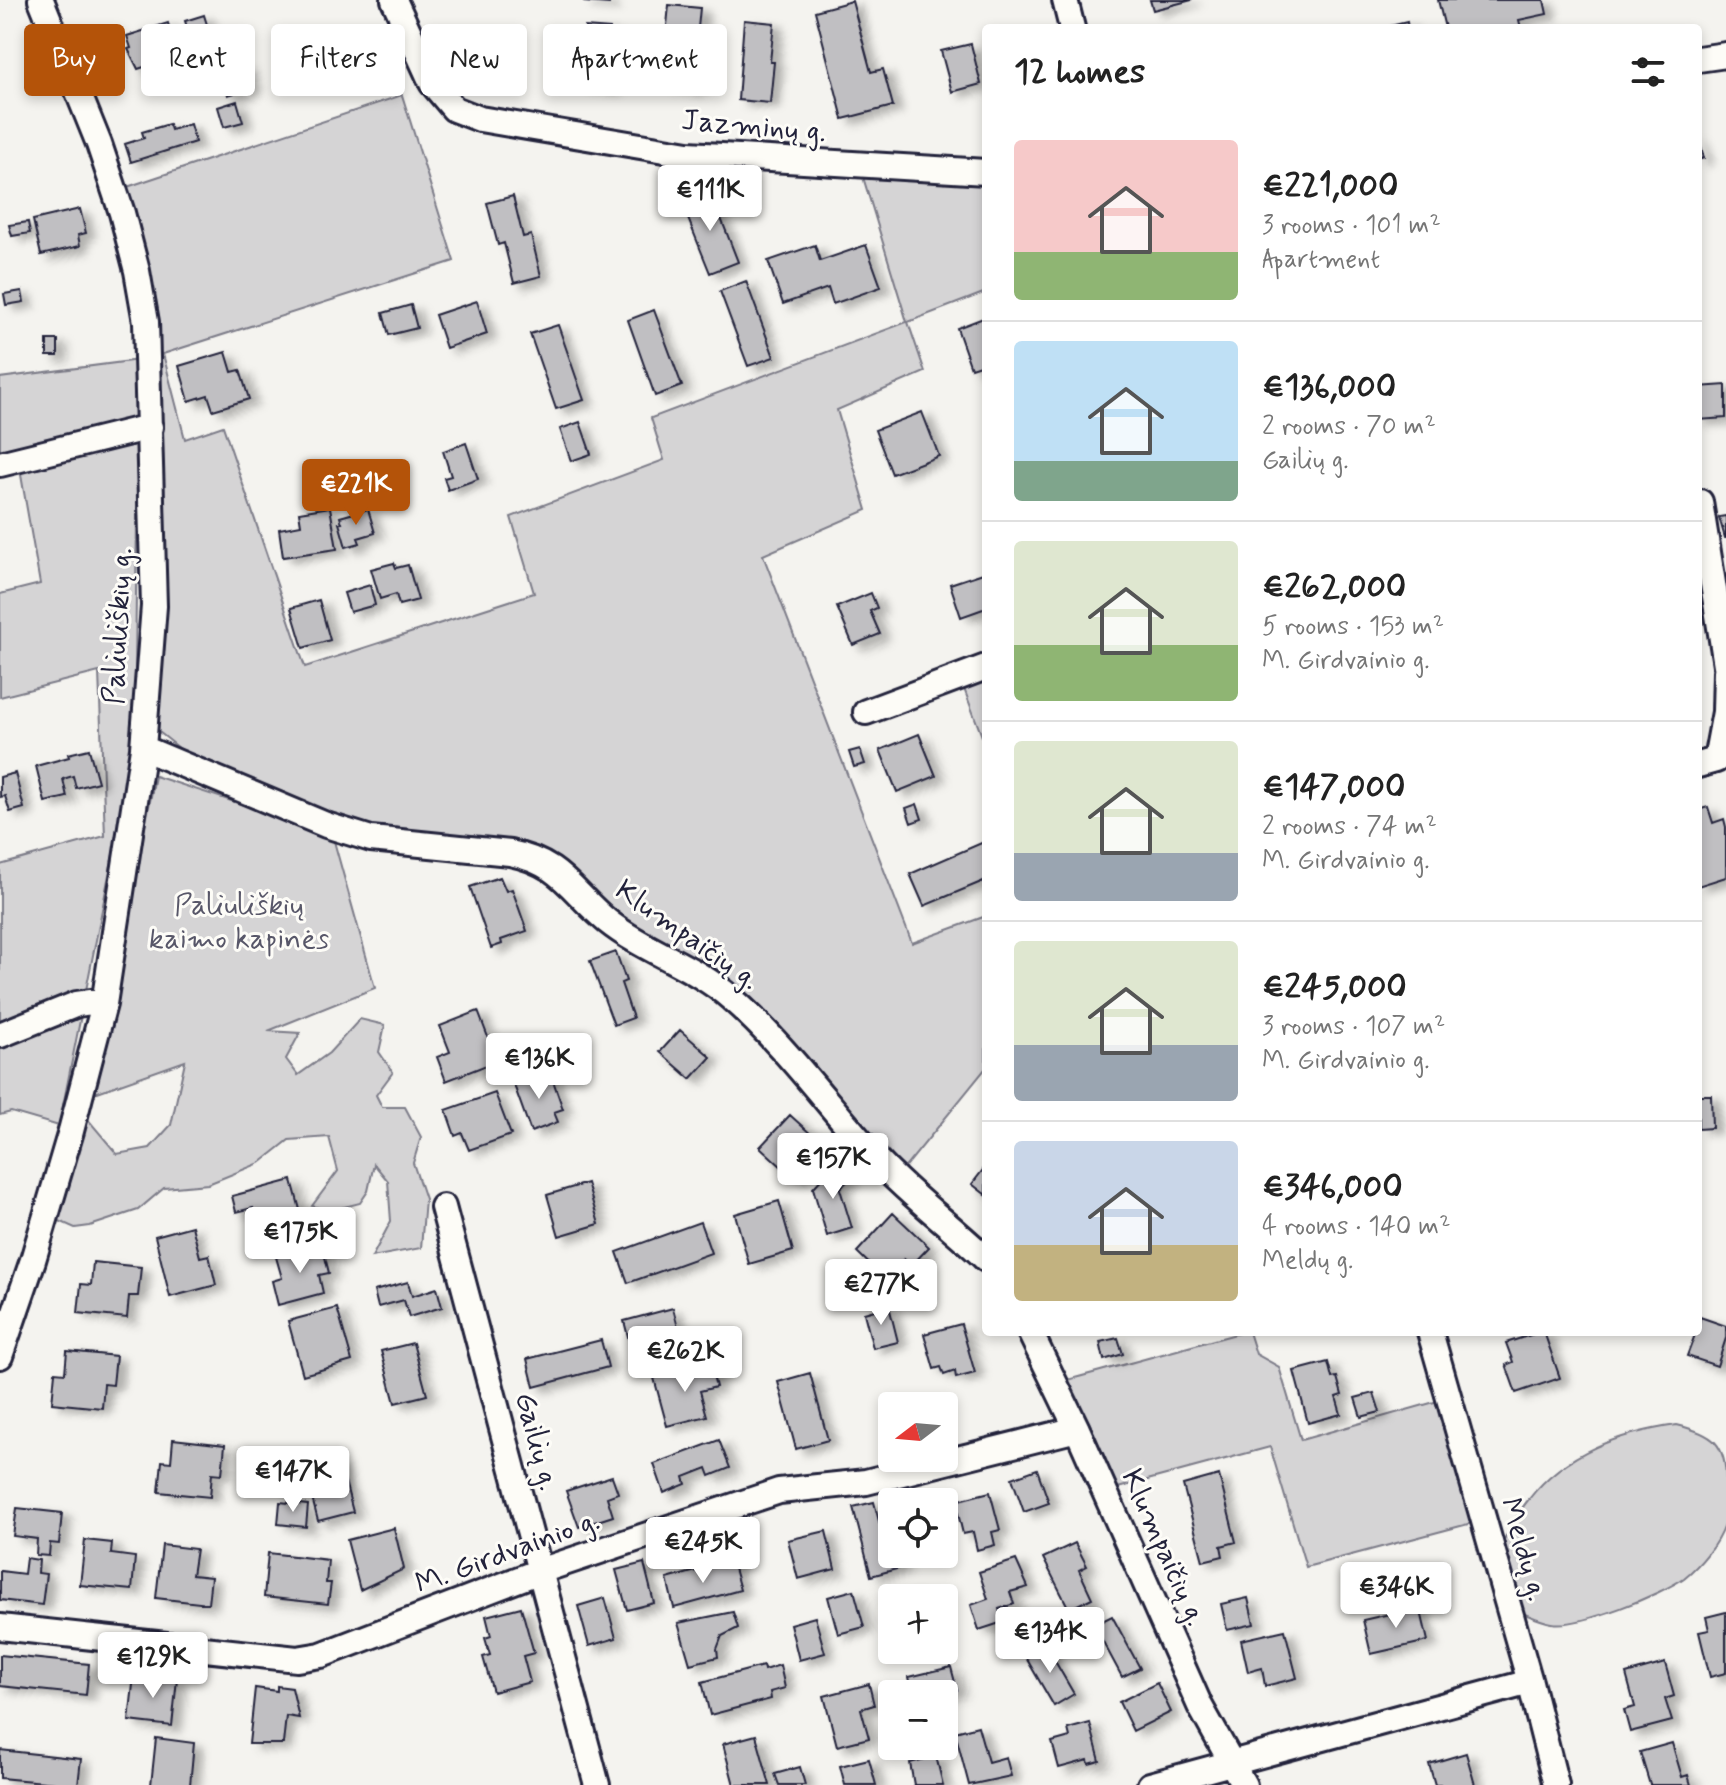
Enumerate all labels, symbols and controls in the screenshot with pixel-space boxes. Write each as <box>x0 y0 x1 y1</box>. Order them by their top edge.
chip: Buy <box>24 24 125 96</box>
chip: Rent <box>141 24 255 96</box>
chip: Filters <box>271 24 405 96</box>
chip: New <box>421 24 527 96</box>
chip: Apartment <box>543 24 727 96</box>
text: 12 homes <box>1014 50 1145 95</box>
icon: filters <box>1626 50 1670 94</box>
street label: Jazminų g. <box>680 101 828 152</box>
text: €221,000 <box>1262 164 1398 209</box>
pin: €111K <box>654 165 766 233</box>
icon: home <box>1078 172 1174 268</box>
text: €111K <box>676 174 744 208</box>
text: 3 rooms · 101 m² <box>1262 209 1441 243</box>
text: Apartment <box>1262 243 1380 277</box>
text: €136,000 <box>1262 365 1396 410</box>
icon: home <box>1078 373 1174 469</box>
text: 2 rooms · 70 m² <box>1262 410 1436 444</box>
text: Gailių g. <box>1262 444 1349 478</box>
pin: €221K <box>300 459 412 527</box>
text: €221K <box>320 468 392 502</box>
street label: Paliuliškių g. <box>95 547 142 706</box>
text: €262,000 <box>1262 565 1406 610</box>
icon: home <box>1078 573 1174 669</box>
text: 5 rooms · 153 m² <box>1262 610 1444 644</box>
text: M. Girdvainio g. <box>1262 644 1430 678</box>
text: €147,000 <box>1262 765 1405 810</box>
icon: home <box>1078 773 1174 869</box>
text: 2 rooms · 74 m² <box>1262 810 1437 844</box>
text: M. Girdvainio g. <box>1262 844 1430 878</box>
street label: Klumpaičių g. <box>607 871 767 999</box>
park label: Paliuliškių kaimo kapinės <box>149 886 329 959</box>
text: €245,000 <box>1262 965 1407 1010</box>
icon: home <box>1078 973 1174 1069</box>
text: 3 rooms · 107 m² <box>1262 1010 1445 1044</box>
pin: €136K <box>483 1033 595 1101</box>
text: €136K <box>504 1042 574 1076</box>
text: M. Girdvainio g. <box>1262 1044 1430 1078</box>
pin: €157K <box>777 1133 889 1201</box>
text: €157K <box>795 1142 871 1176</box>
text: €346,000 <box>1262 1165 1403 1210</box>
icon: home <box>1078 1173 1174 1269</box>
pin: €175K <box>244 1207 356 1275</box>
text: 4 rooms · 140 m² <box>1262 1210 1451 1244</box>
text: €175K <box>263 1216 337 1250</box>
text: Meldų g. <box>1262 1244 1354 1278</box>
pin: €277K <box>825 1259 937 1327</box>
text: €277K <box>843 1268 919 1302</box>
pin: €262K <box>629 1326 741 1394</box>
text: €262K <box>646 1335 724 1369</box>
street label: Gailių g. <box>505 1388 568 1495</box>
north arrow <box>878 1392 958 1472</box>
map controls <box>878 1392 958 1760</box>
pin: €147K <box>237 1446 349 1514</box>
text: €147K <box>254 1455 332 1489</box>
street label: Klumpaičių g. <box>1112 1463 1216 1632</box>
button: locate <box>878 1488 958 1568</box>
street label: Meldų g. <box>1490 1493 1557 1606</box>
street label: M. Girdvainio g. <box>410 1501 605 1604</box>
pin: €245K <box>647 1517 759 1585</box>
text: €245K <box>664 1526 742 1560</box>
pin: €346K <box>1340 1562 1452 1630</box>
text: €346K <box>1358 1571 1434 1605</box>
button: + <box>878 1584 958 1664</box>
pin: €134K <box>994 1607 1106 1675</box>
text: €134K <box>1013 1616 1087 1650</box>
pin: €129K <box>97 1632 209 1700</box>
text: €129K <box>116 1641 190 1675</box>
button: − <box>878 1680 958 1760</box>

